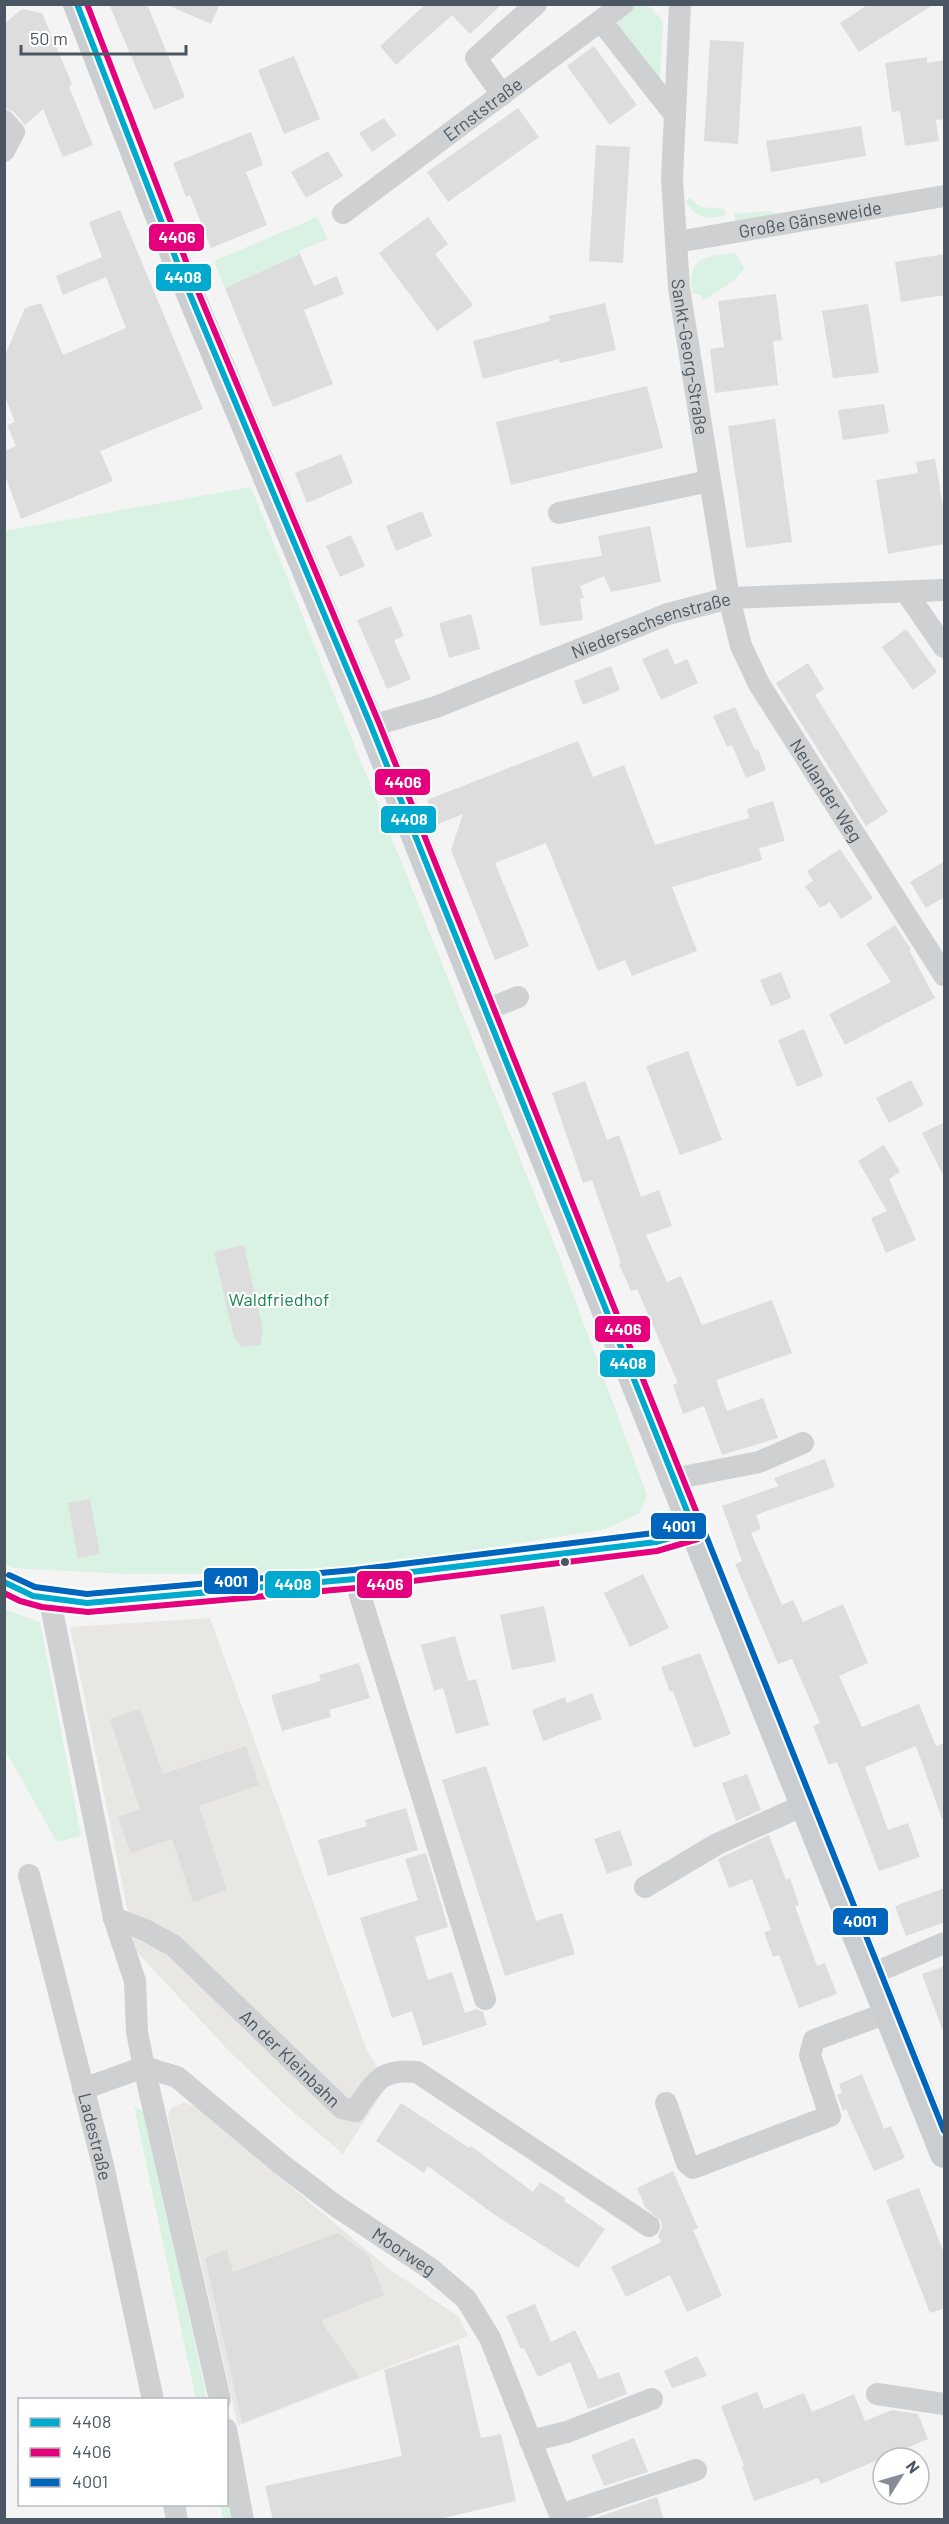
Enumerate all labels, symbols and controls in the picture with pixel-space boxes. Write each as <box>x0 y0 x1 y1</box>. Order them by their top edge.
scale bar <box>21 18 186 56</box>
text: 50 m <box>30 27 68 49</box>
street label: Ernststraße <box>439 72 526 146</box>
street label: Große Gänseweide <box>737 196 883 242</box>
line badge: 4406 <box>148 223 205 252</box>
text: 4406 <box>158 227 196 246</box>
line badge: 4408 <box>155 263 212 292</box>
text: 4408 <box>164 267 202 286</box>
street label: Sankt-Georg-Straße <box>667 278 714 436</box>
street label: Niedersachsenstraße <box>568 587 733 663</box>
street label: Neulander Weg <box>786 735 868 846</box>
line badge: 4406 <box>374 768 431 796</box>
text: 4406 <box>384 772 422 791</box>
line badge: 4408 <box>380 805 437 834</box>
text: 4408 <box>390 809 428 828</box>
park label: Waldfriedhof <box>229 1288 329 1310</box>
line badge: 4406 <box>594 1315 651 1343</box>
text: 4406 <box>604 1319 642 1338</box>
line badge: 4408 <box>599 1349 656 1378</box>
text: 4408 <box>609 1353 647 1372</box>
line badge: 4001 <box>650 1512 707 1540</box>
text: 4001 <box>662 1516 696 1535</box>
unlabelled marker <box>559 1556 571 1568</box>
line badge: 4001 <box>203 1567 259 1595</box>
line badge: 4408 <box>264 1570 321 1599</box>
line badge: 4406 <box>356 1570 413 1599</box>
text: 4001 <box>214 1571 248 1590</box>
text: 4408 <box>274 1574 312 1593</box>
text: 4406 <box>366 1574 404 1593</box>
line badge: 4001 <box>832 1907 889 1936</box>
text: 4001 <box>843 1911 877 1930</box>
street label: An der Kleinbahn <box>235 2005 345 2112</box>
street label: Ladestraße <box>74 2091 117 2182</box>
street label: Moorweg <box>368 2222 440 2280</box>
legend <box>18 2398 228 2506</box>
text: 4408 <box>72 2410 111 2432</box>
text: 4406 <box>72 2440 111 2462</box>
north arrow <box>871 2446 931 2506</box>
text: N <box>903 2457 924 2477</box>
text: 4001 <box>72 2470 108 2492</box>

